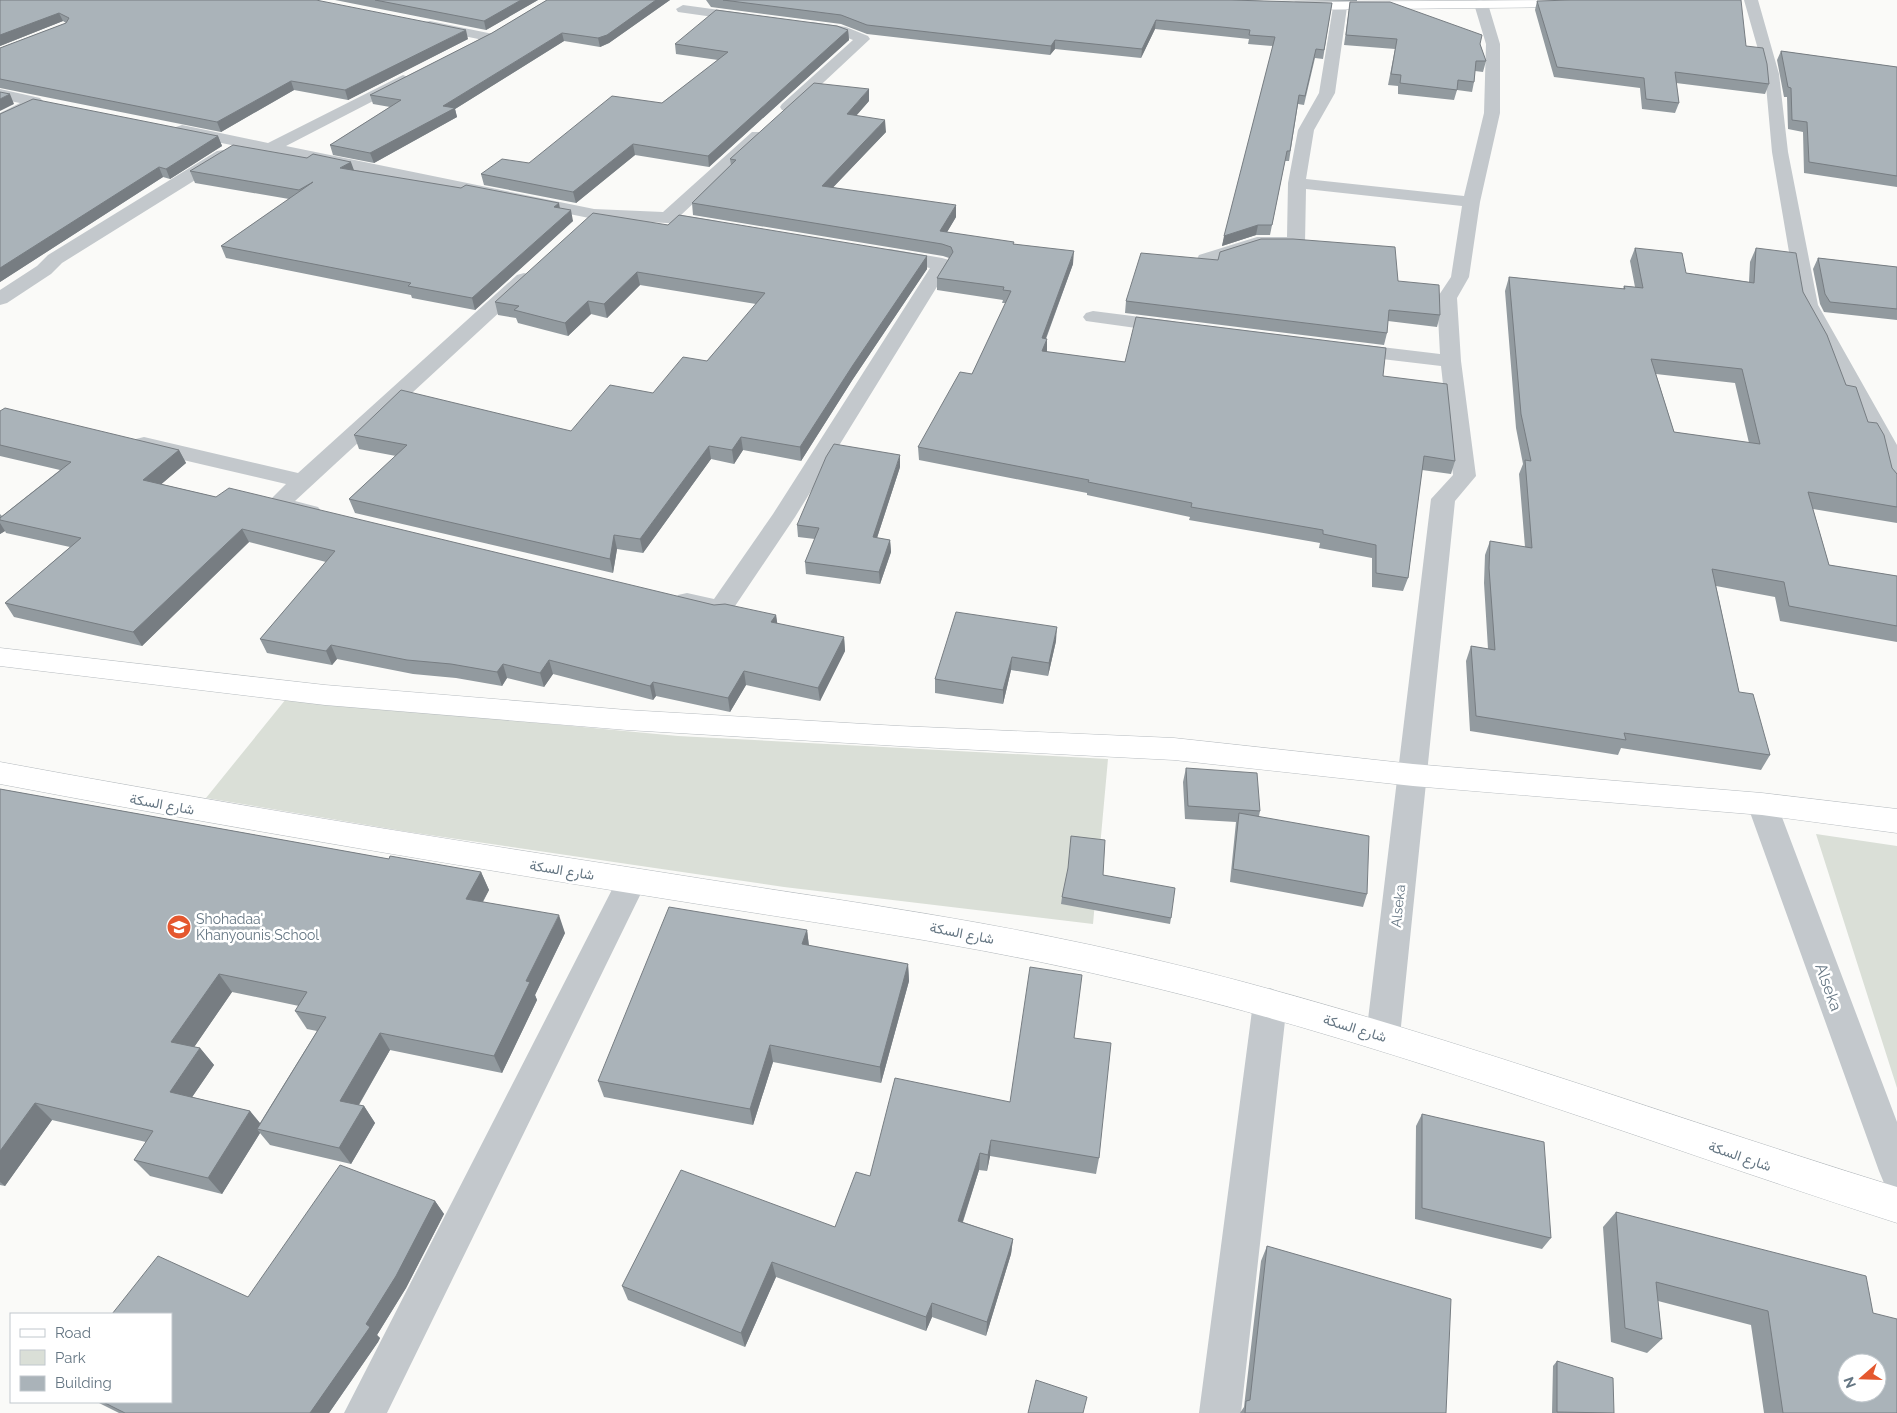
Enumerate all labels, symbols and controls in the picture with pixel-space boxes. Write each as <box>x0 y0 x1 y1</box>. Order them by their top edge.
street label: شارع السكة <box>128 790 196 820</box>
street label: شارع السكة <box>528 857 595 886</box>
street label: Alseka <box>1388 884 1408 928</box>
place label: Shohadaa' Khanyounis School <box>196 911 319 943</box>
school or university icon: Shohadaa' Khanyounis School <box>166 914 192 940</box>
street label: شارع السكة <box>928 919 996 950</box>
street label: Alseka <box>1811 961 1846 1014</box>
street label: شارع السكة <box>1321 1011 1389 1048</box>
street label: شارع السكة <box>1706 1138 1773 1177</box>
legend <box>10 1313 172 1403</box>
text: Road <box>55 1324 91 1342</box>
text: Park <box>55 1349 86 1367</box>
north arrow <box>1837 1353 1887 1403</box>
text: Building <box>55 1374 112 1392</box>
text: N <box>1840 1375 1859 1390</box>

